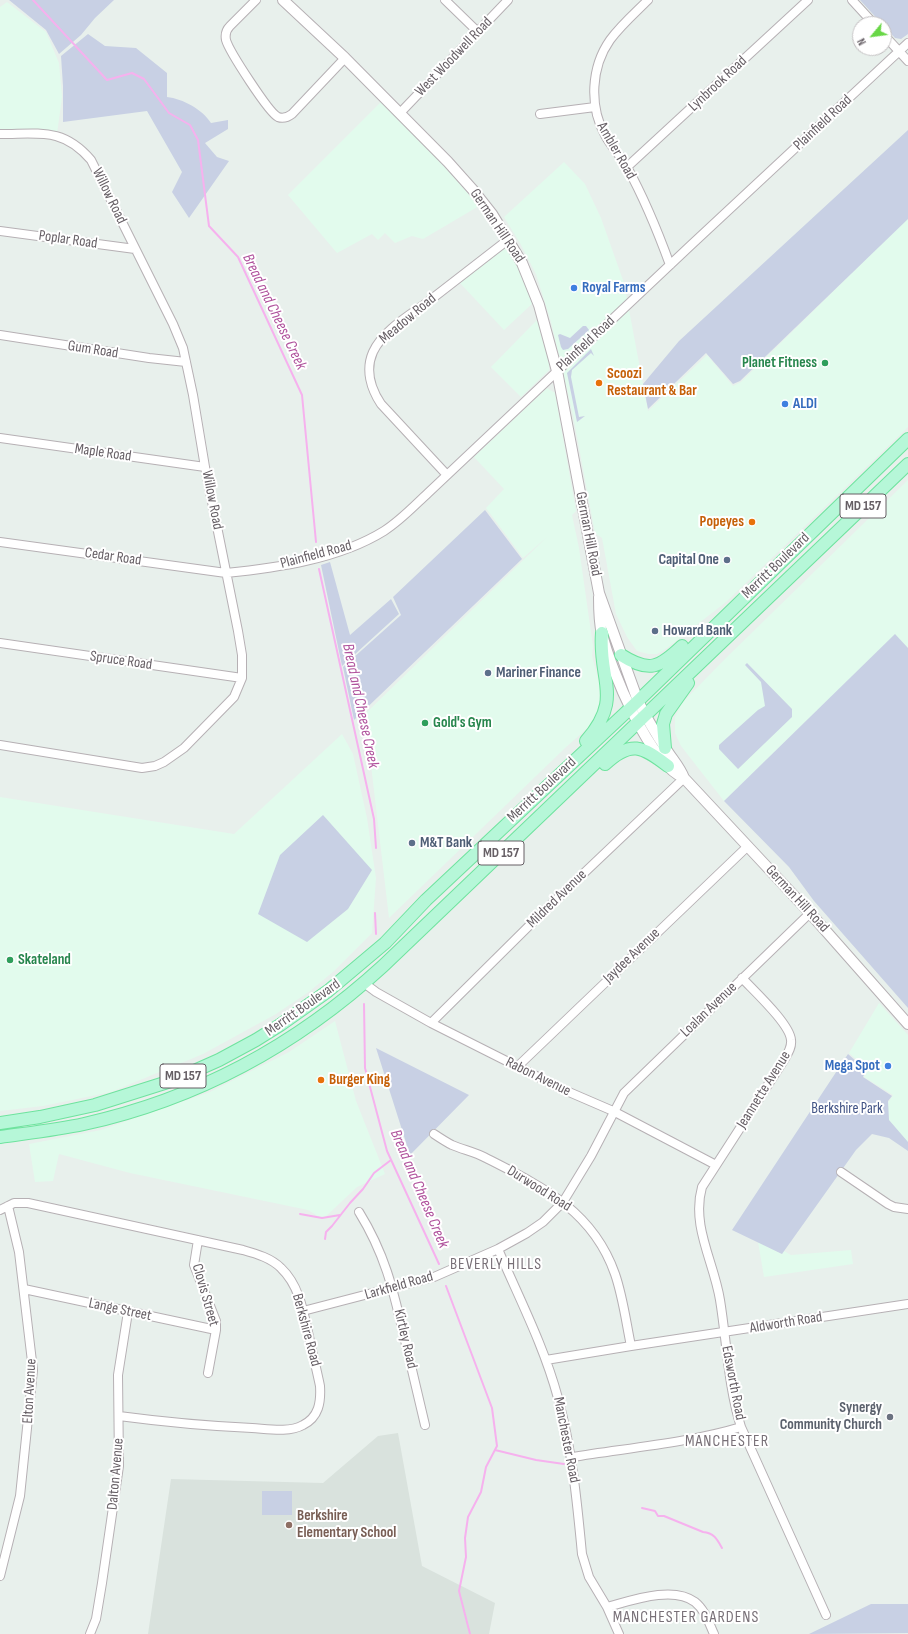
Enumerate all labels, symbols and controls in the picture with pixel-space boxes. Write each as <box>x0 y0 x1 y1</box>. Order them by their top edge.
street label: West Woodwell Road <box>412 14 496 100</box>
north arrow <box>852 16 892 56</box>
text: N <box>855 36 869 47</box>
street label: Lynbrook Road <box>685 52 751 116</box>
street label: Plainfield Road <box>790 91 856 155</box>
street label: Ambler Road <box>592 119 640 183</box>
street label: Willow Road <box>88 165 130 227</box>
street label: German Hill Road <box>466 186 528 266</box>
street label: Poplar Road <box>38 227 98 253</box>
water label: Bread and Cheese Creek <box>238 251 310 373</box>
place label: Royal Farms <box>582 279 645 297</box>
marker: Royal Farms <box>569 283 579 293</box>
street label: Meadow Road <box>376 290 440 348</box>
street label: Plainfield Road <box>553 312 619 376</box>
street label: Gum Road <box>67 337 119 363</box>
place label: Planet Fitness <box>742 354 817 372</box>
marker: Planet Fitness <box>820 358 830 368</box>
place label: Scoozi Restaurant & Bar <box>607 365 697 400</box>
marker: Scoozi Restaurant & Bar <box>594 378 604 388</box>
place label: ALDI <box>793 395 817 413</box>
marker: ALDI <box>780 399 790 409</box>
street label: Maple Road <box>73 440 133 466</box>
street label: Willow Road <box>197 469 227 531</box>
street label: German Hill Road <box>571 490 605 578</box>
road number: MD 157 <box>840 494 886 518</box>
place label: Popeyes <box>700 513 744 531</box>
marker: Popeyes <box>747 517 757 527</box>
street label: Merritt Boulevard <box>738 529 814 603</box>
street label: Plainfield Road <box>278 537 354 573</box>
street label: Cedar Road <box>84 544 142 570</box>
place label: Capital One <box>658 551 719 569</box>
marker: Capital One <box>722 555 732 565</box>
place label: Howard Bank <box>663 622 732 640</box>
marker: Howard Bank <box>650 626 660 636</box>
water label: Bread and Cheese Creek <box>337 642 383 770</box>
street label: Spruce Road <box>89 648 153 674</box>
place label: Mariner Finance <box>496 664 581 682</box>
marker: Mariner Finance <box>483 668 493 678</box>
place label: Gold's Gym <box>433 714 492 732</box>
marker: Gold's Gym <box>420 718 430 728</box>
street label: Merritt Boulevard <box>504 754 580 826</box>
place label: M&T Bank <box>420 834 472 852</box>
marker: M&T Bank <box>407 838 417 848</box>
road number: MD 157 <box>478 841 524 865</box>
street label: German Hill Road <box>761 862 833 936</box>
street label: Mildred Avenue <box>523 866 591 932</box>
street label: Jaydee Avenue <box>600 925 664 987</box>
place label: Skateland <box>18 951 71 969</box>
marker: Skateland <box>5 955 15 965</box>
street label: Merritt Boulevard <box>262 976 344 1040</box>
street label: Loalan Avenue <box>677 979 741 1041</box>
street label: Jeannette Avenue <box>733 1048 795 1132</box>
street label: Rabon Avenue <box>502 1053 574 1101</box>
place label: Mega Spot <box>825 1057 880 1075</box>
marker: Mega Spot <box>883 1061 893 1071</box>
road number: MD 157 <box>160 1064 206 1088</box>
place label: Burger King <box>329 1071 390 1089</box>
marker: Burger King <box>316 1075 326 1085</box>
park label: Berkshire Park <box>811 1100 883 1118</box>
water label: Bread and Cheese Creek <box>385 1127 453 1251</box>
street label: Durwood Road <box>503 1162 575 1216</box>
district label: BEVERLY HILLS <box>450 1255 542 1275</box>
street label: Clovis Street <box>188 1262 222 1328</box>
street label: Larkfield Road <box>363 1268 435 1304</box>
street label: Berkshire Road <box>288 1292 324 1368</box>
street label: Lange Street <box>87 1295 153 1325</box>
street label: Kirtley Road <box>389 1307 421 1371</box>
street label: Aldworth Road <box>748 1308 824 1338</box>
street label: Edsworth Road <box>717 1344 749 1422</box>
street label: Elton Avenue <box>19 1358 41 1424</box>
street label: Manchester Road <box>549 1396 583 1484</box>
place label: Synergy Community Church <box>780 1399 882 1434</box>
marker: Synergy Community Church <box>885 1412 895 1422</box>
district label: MANCHESTER <box>685 1432 769 1452</box>
street label: Dalton Avenue <box>104 1437 128 1511</box>
place label: Berkshire Elementary School <box>297 1507 396 1542</box>
marker: Berkshire Elementary School <box>284 1520 294 1530</box>
district label: MANCHESTER GARDENS <box>613 1608 759 1628</box>

